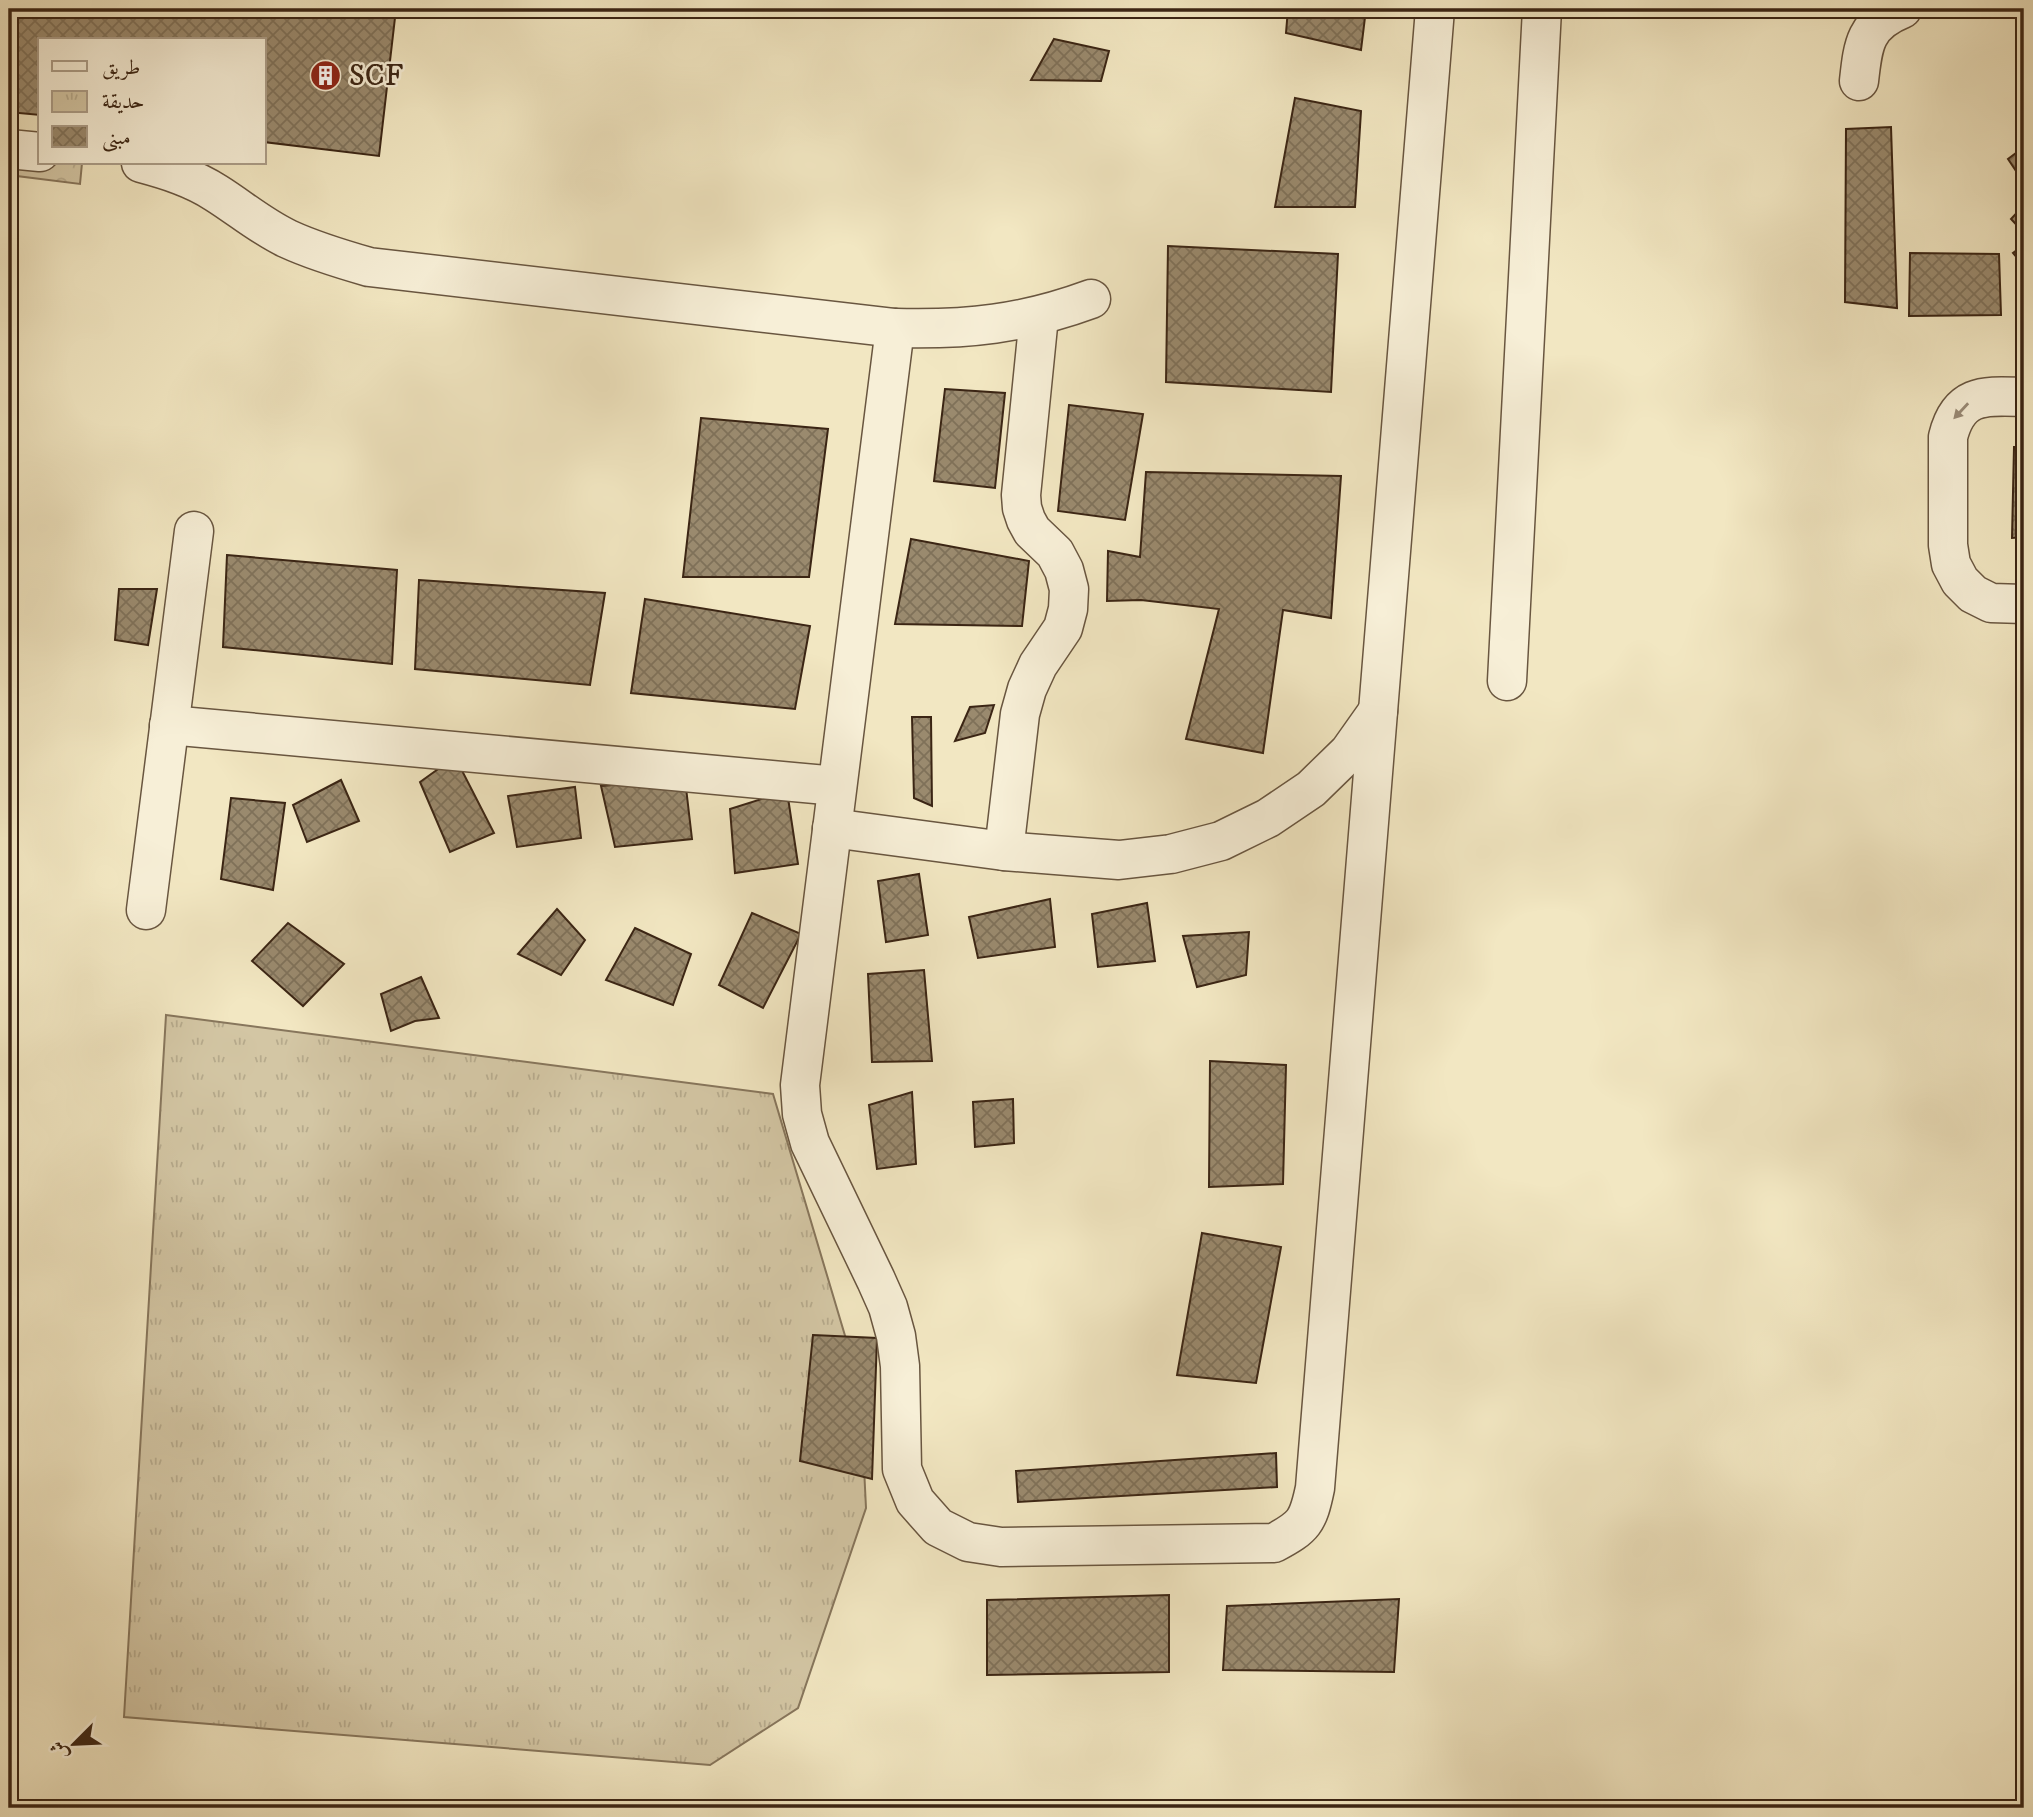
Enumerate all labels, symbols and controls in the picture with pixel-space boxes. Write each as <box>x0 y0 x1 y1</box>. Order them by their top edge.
legend <box>38 38 266 164</box>
text: طريق <box>102 55 140 81</box>
place label: SCF <box>349 58 403 95</box>
building icon: SCF <box>309 59 343 93</box>
text: حديقة <box>102 89 145 115</box>
text: مبنى <box>102 125 131 152</box>
one-way arrow <box>1953 402 1969 419</box>
north arrow <box>38 1708 108 1778</box>
text: ش <box>45 1737 74 1764</box>

